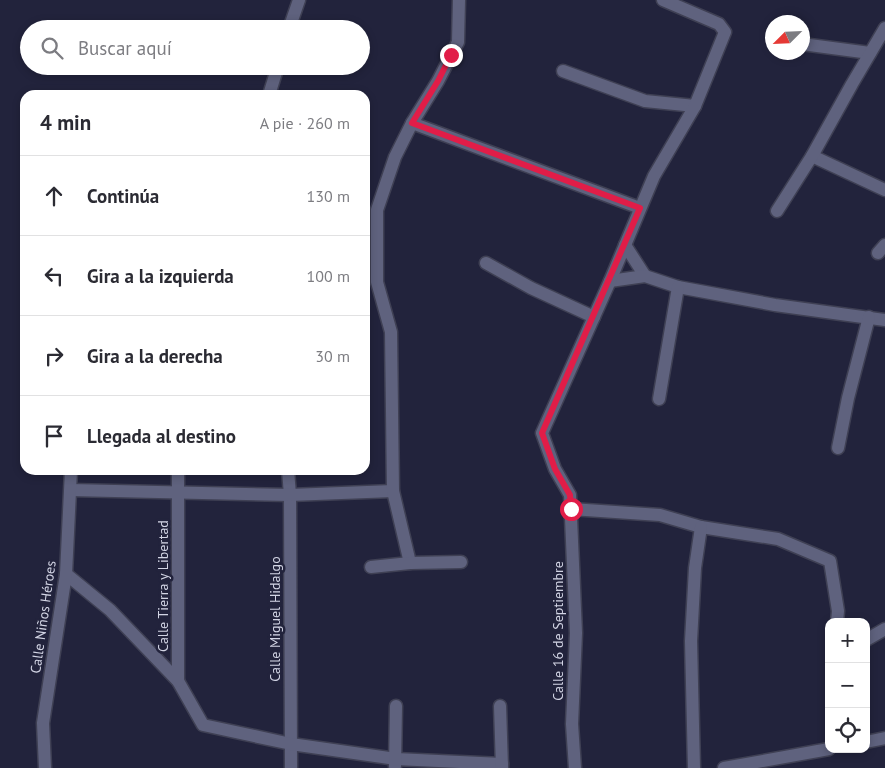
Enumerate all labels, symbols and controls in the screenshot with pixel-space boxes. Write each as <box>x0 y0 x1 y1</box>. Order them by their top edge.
north arrow <box>765 15 810 60</box>
search box <box>20 20 370 75</box>
icon: search <box>38 34 66 62</box>
text: Buscar aquí <box>78 36 172 60</box>
route end <box>440 44 463 67</box>
text: 4 min <box>40 109 91 136</box>
text: A pie · 260 m <box>260 113 350 133</box>
icon: ahead <box>40 182 68 210</box>
text: Continúa <box>87 184 159 208</box>
text: 130 m <box>307 186 350 206</box>
icon: left <box>40 262 68 290</box>
text: Gira a la izquierda <box>87 264 234 288</box>
text: 100 m <box>307 266 350 286</box>
icon: right <box>40 342 68 370</box>
text: Gira a la derecha <box>87 344 223 368</box>
text: 30 m <box>315 346 350 366</box>
icon: arrive <box>40 422 68 450</box>
text: Llegada al destino <box>87 424 236 448</box>
route start <box>560 498 583 521</box>
street label: Calle Tierra y Libertad <box>154 520 172 652</box>
street label: Calle Miguel Hidalgo <box>266 556 284 682</box>
street label: Calle Niños Héroes <box>26 559 60 674</box>
street label: Calle 16 de Septiembre <box>549 561 567 701</box>
map controls <box>825 618 870 753</box>
button: + <box>825 618 870 663</box>
button: − <box>825 663 870 708</box>
button: locate <box>825 708 870 753</box>

